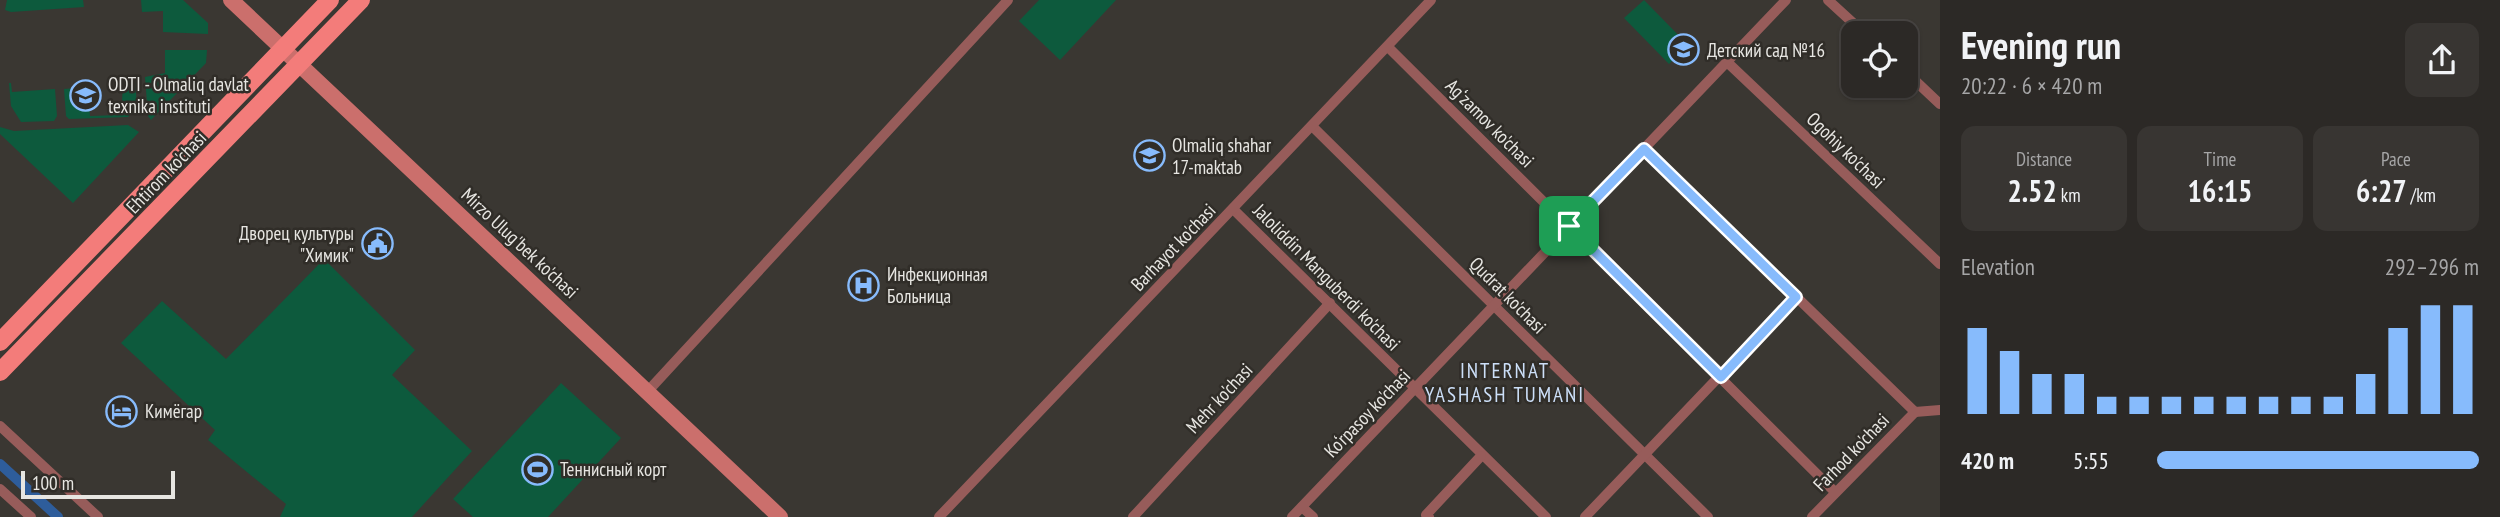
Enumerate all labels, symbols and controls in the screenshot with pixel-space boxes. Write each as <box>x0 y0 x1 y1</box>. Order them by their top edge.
text: Evening run <box>1961 20 2121 69</box>
map controls <box>1841 21 1918 98</box>
button: locate <box>1841 21 1918 98</box>
button: share <box>2405 23 2479 97</box>
school or university icon: Детский сад №16 <box>1667 33 1701 67</box>
place label: Детский сад №16 <box>1707 38 1825 62</box>
text: 20:22 · 6 × 420 m <box>1961 71 2102 100</box>
place label: ODTI - Olmaliq davlat texnika instituti <box>108 72 250 118</box>
street label: Ag‘zamov ko'chasi <box>1441 74 1539 172</box>
school or university icon: ODTI - Olmaliq davlat texnika instituti <box>68 78 102 112</box>
street label: Ogohiy ko'chasi <box>1802 107 1890 193</box>
street label: Ehtirom ko'chasi <box>121 126 211 218</box>
place label: Olmaliq shahar 17-maktab <box>1172 133 1272 179</box>
school or university icon: Olmaliq shahar 17-maktab <box>1132 139 1166 173</box>
text: Distance <box>2016 147 2072 171</box>
text: Time <box>2204 147 2236 171</box>
text: Pace <box>2381 147 2411 171</box>
text: 2.52 <box>2007 171 2057 210</box>
text: 16:15 <box>2188 171 2252 210</box>
text: 6:27 <box>2356 171 2407 210</box>
street label: Mirzo Ulug'bek ko'chasi <box>457 183 583 303</box>
text: km <box>2057 183 2081 207</box>
text: /km <box>2407 183 2436 207</box>
pin <box>1539 196 1599 256</box>
street label: Barhayot ko'chasi <box>1125 198 1221 296</box>
street label: Jaloliddin Manguberdi ko'chasi <box>1248 198 1406 356</box>
icon: arrive <box>1550 207 1588 245</box>
place label: Дворец культуры "Химик" <box>239 221 354 267</box>
public building icon: Дворец культуры "Химик" <box>360 227 394 261</box>
street label: Qudrat ko'chasi <box>1465 252 1551 338</box>
text: Elevation <box>1961 252 2035 281</box>
text: 292–296 m <box>2385 252 2479 281</box>
place label: Инфекционная Больница <box>887 262 988 308</box>
hospital icon: Инфекционная Больница <box>847 268 881 302</box>
district label: INTERNAT YASHASH TUMANI <box>1425 357 1585 408</box>
street label: Mehr ko'chasi <box>1180 358 1258 438</box>
street label: Ko‘rpasoy ko'chasi <box>1319 364 1415 462</box>
hotel icon: Кимёгар <box>105 394 139 428</box>
place label: Кимёгар <box>145 399 202 423</box>
street label: Farhod ko'chasi <box>1808 408 1894 496</box>
text: 420 m <box>1961 446 2014 475</box>
text: 5:55 <box>2073 446 2109 475</box>
sports icon: Теннисный корт <box>520 452 554 486</box>
place label: Теннисный корт <box>560 457 667 481</box>
scale bar <box>21 468 175 500</box>
text: 100 m <box>32 471 74 495</box>

